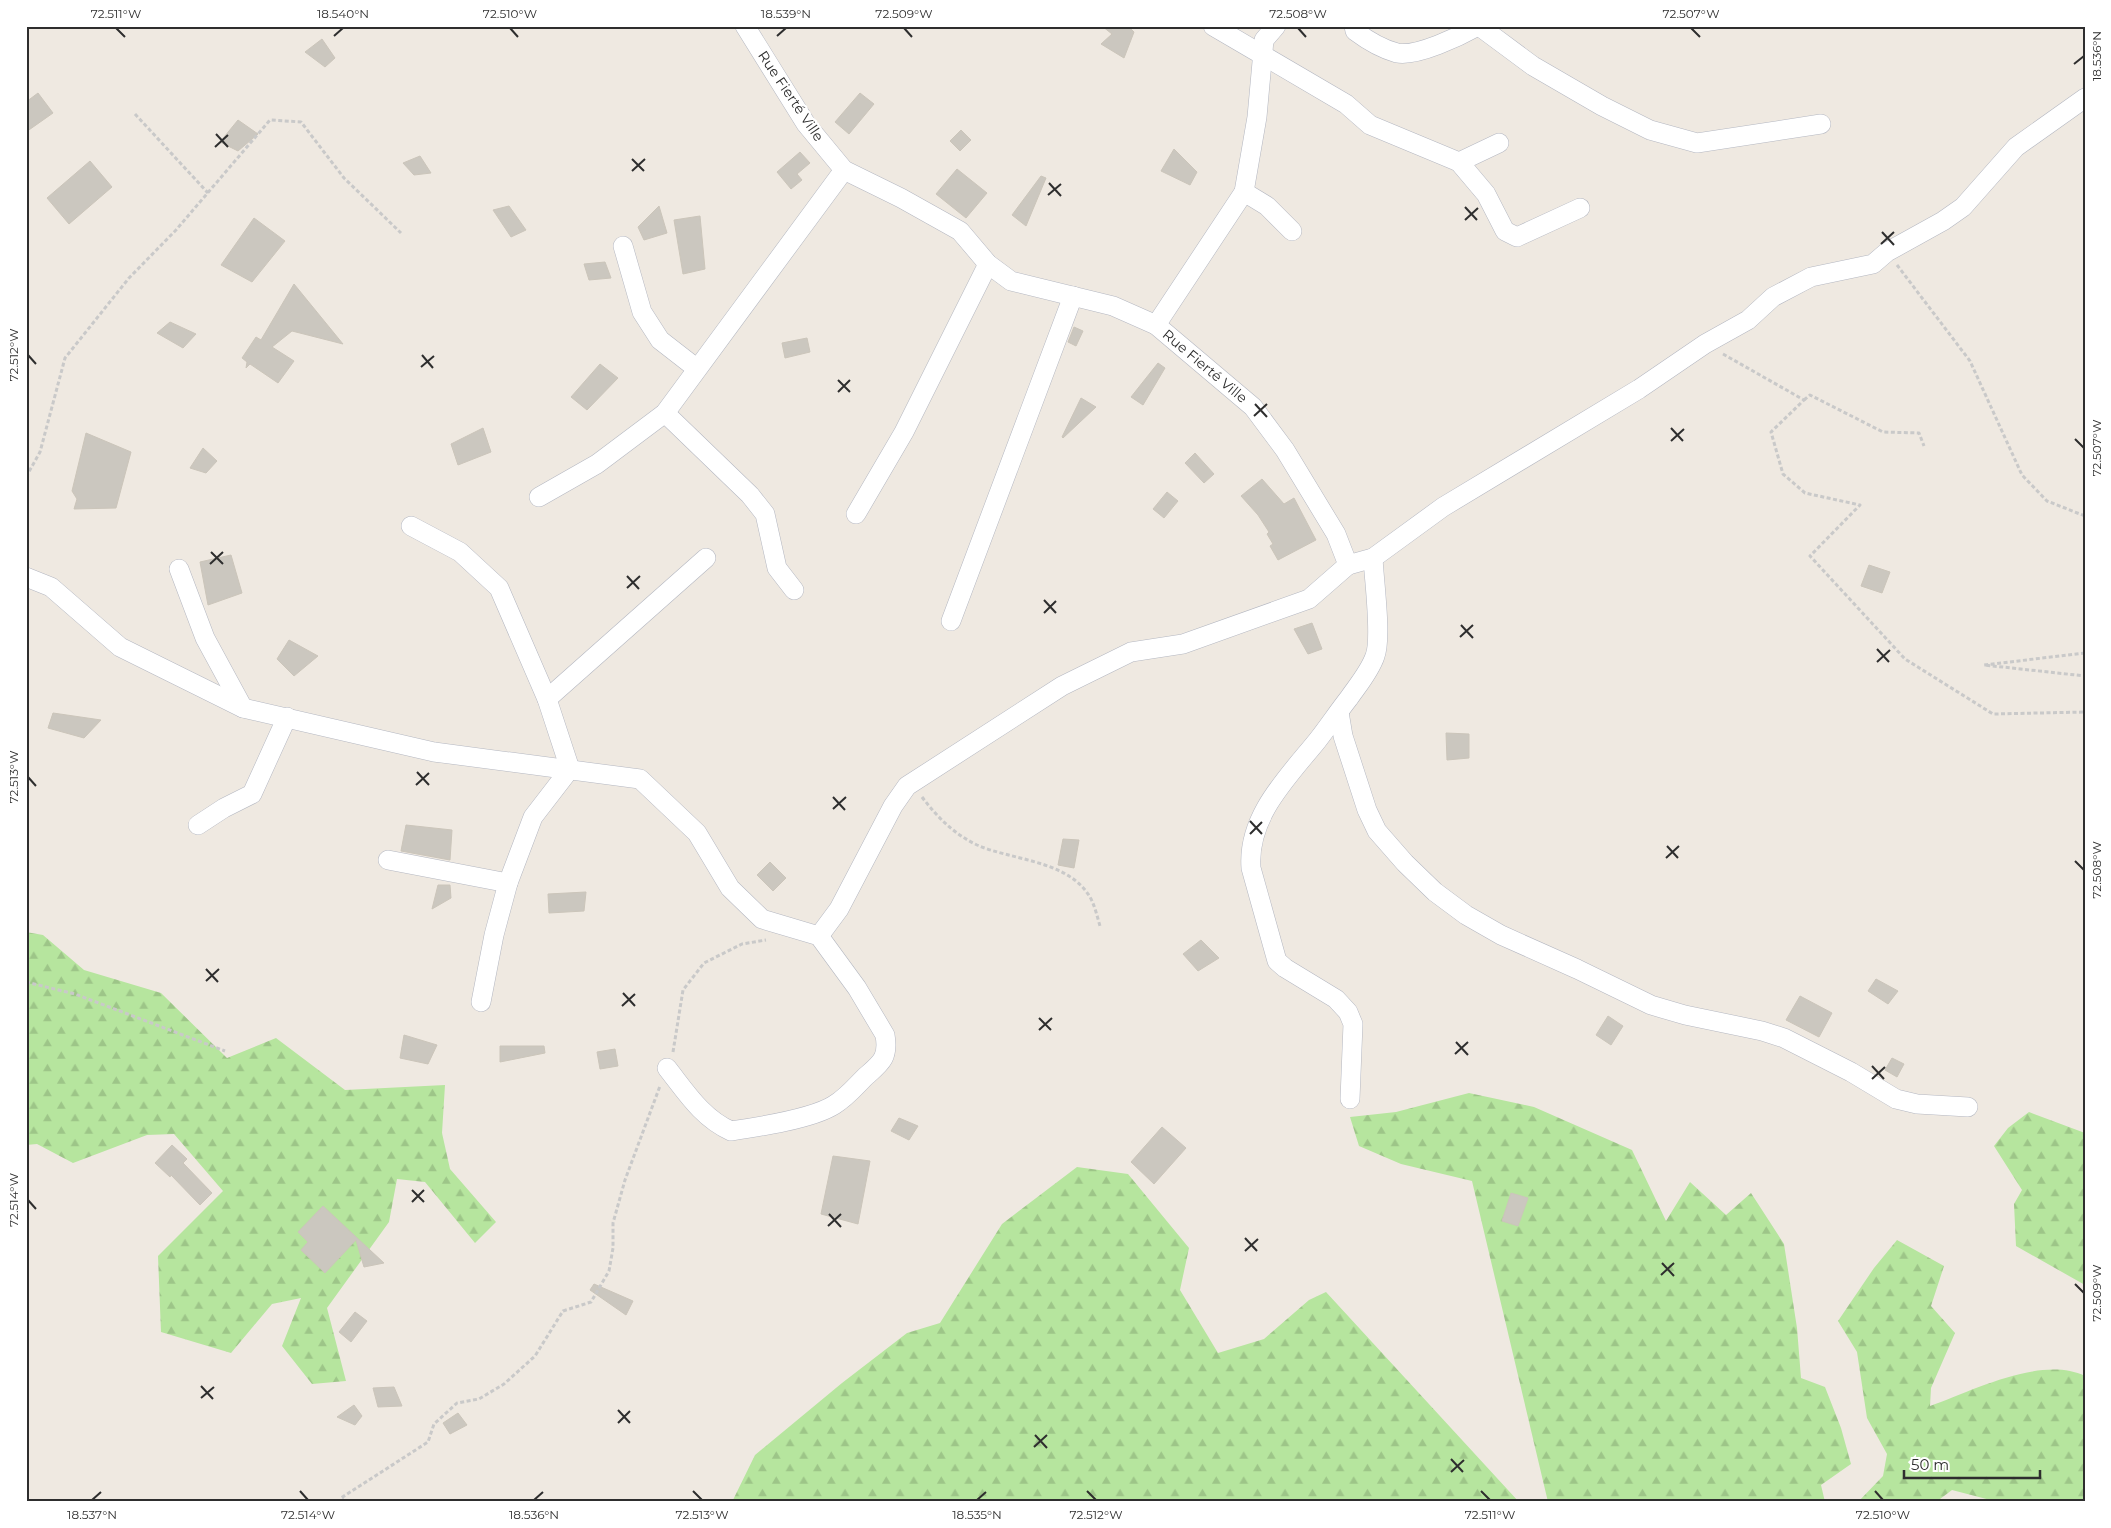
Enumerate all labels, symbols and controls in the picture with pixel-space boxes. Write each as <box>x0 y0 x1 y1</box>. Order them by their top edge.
text: 72.511°W <box>91 6 141 21</box>
text: 18.540°N <box>317 6 369 21</box>
text: 72.510°W <box>483 6 537 21</box>
text: 18.539°N <box>761 6 811 21</box>
text: 72.509°W <box>875 6 933 21</box>
text: 72.508°W <box>1269 6 1327 21</box>
text: 72.507°W <box>1662 6 1720 21</box>
text: 18.536°N <box>2089 31 2104 81</box>
street label: Rue Fierté Ville <box>754 47 828 145</box>
street label: Rue Fierté Ville <box>1159 325 1251 407</box>
text: 72.512°W <box>6 328 21 382</box>
text: 72.507°W <box>2089 419 2104 477</box>
text: 72.513°W <box>6 751 21 803</box>
text: 72.508°W <box>2089 841 2104 899</box>
text: 72.514°W <box>6 1173 21 1227</box>
text: 72.509°W <box>2089 1264 2104 1322</box>
scale bar <box>1904 1448 2040 1480</box>
text: 50 m <box>1911 1455 1949 1474</box>
text: 18.537°N <box>67 1507 117 1522</box>
text: 72.514°W <box>281 1507 335 1522</box>
text: 18.536°N <box>509 1507 559 1522</box>
text: 72.513°W <box>676 1507 728 1522</box>
text: 18.535°N <box>952 1507 1002 1522</box>
text: 72.512°W <box>1069 1507 1123 1522</box>
text: 72.511°W <box>1465 1507 1515 1522</box>
text: 72.510°W <box>1856 1507 1910 1522</box>

